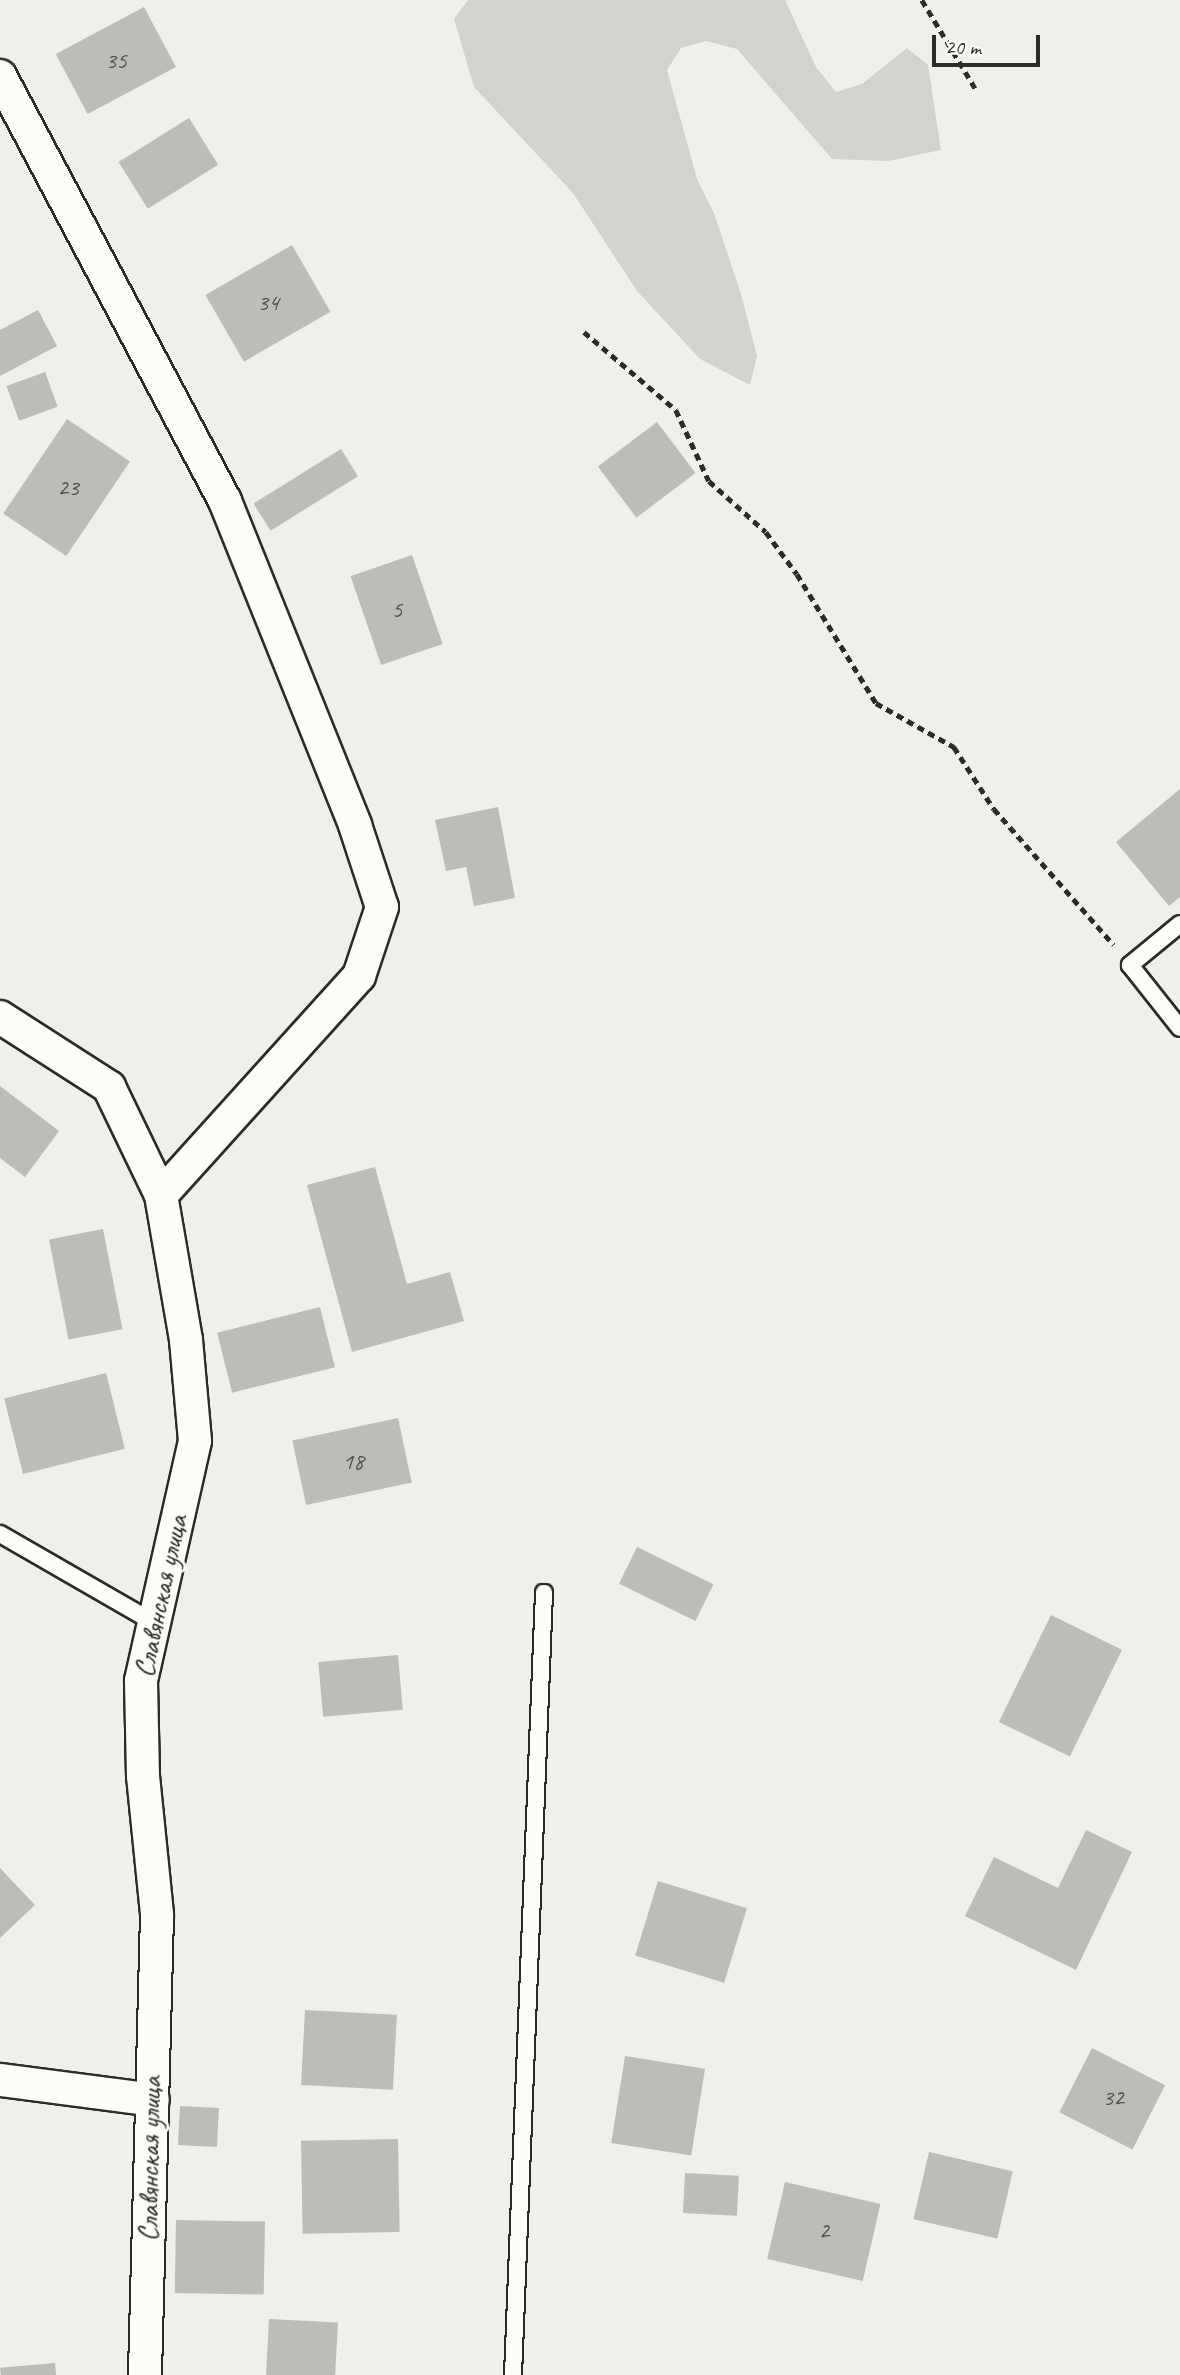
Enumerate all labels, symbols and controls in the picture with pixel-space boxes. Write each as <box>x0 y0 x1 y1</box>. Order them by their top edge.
scale bar <box>935 21 1044 65</box>
text: 20 m <box>945 34 981 60</box>
house number: 35 <box>105 47 127 75</box>
house number: 34 <box>257 289 279 317</box>
house number: 23 <box>57 474 79 502</box>
house number: 5 <box>392 596 402 624</box>
house number: 18 <box>342 1448 364 1476</box>
street label: Славянская улица <box>127 1511 195 1681</box>
street label: Славянская улица <box>132 2076 168 2242</box>
house number: 32 <box>1102 2084 1124 2112</box>
house number: 2 <box>819 2217 829 2245</box>

